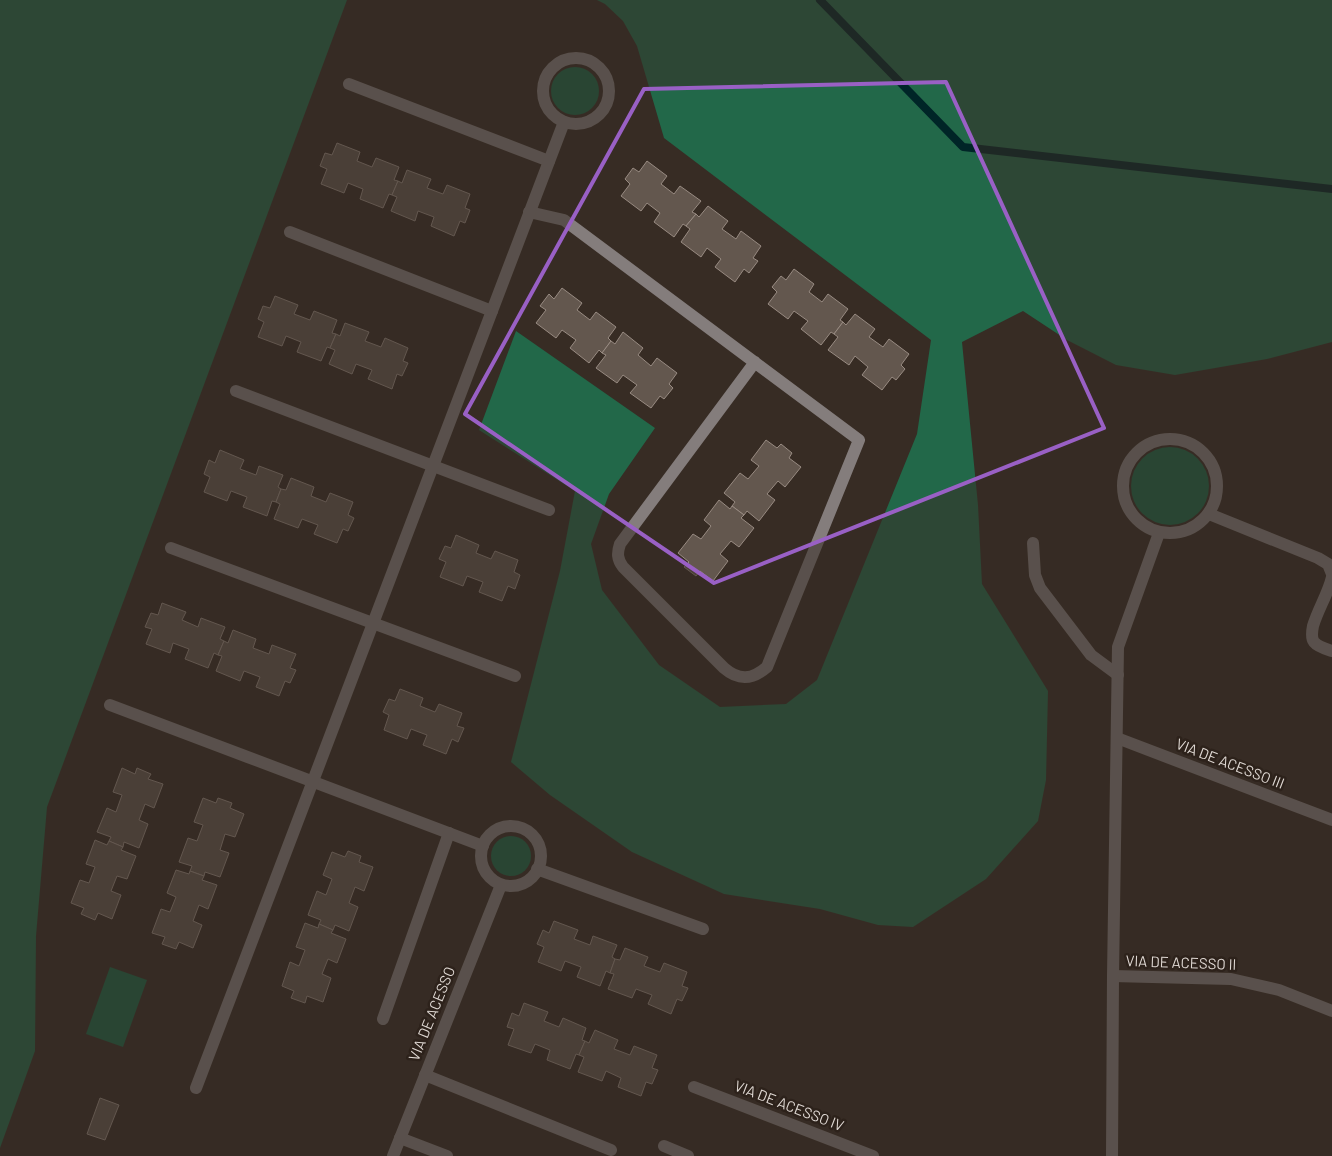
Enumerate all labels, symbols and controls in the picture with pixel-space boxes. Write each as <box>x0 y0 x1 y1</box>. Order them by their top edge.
street label: VIA DE ACESSO III <box>1174 734 1287 792</box>
street label: VIA DE ACESSO II <box>1125 951 1237 973</box>
street label: VIA DE ACESSO <box>404 964 458 1063</box>
street label: VIA DE ACESSO IV <box>732 1076 847 1134</box>

